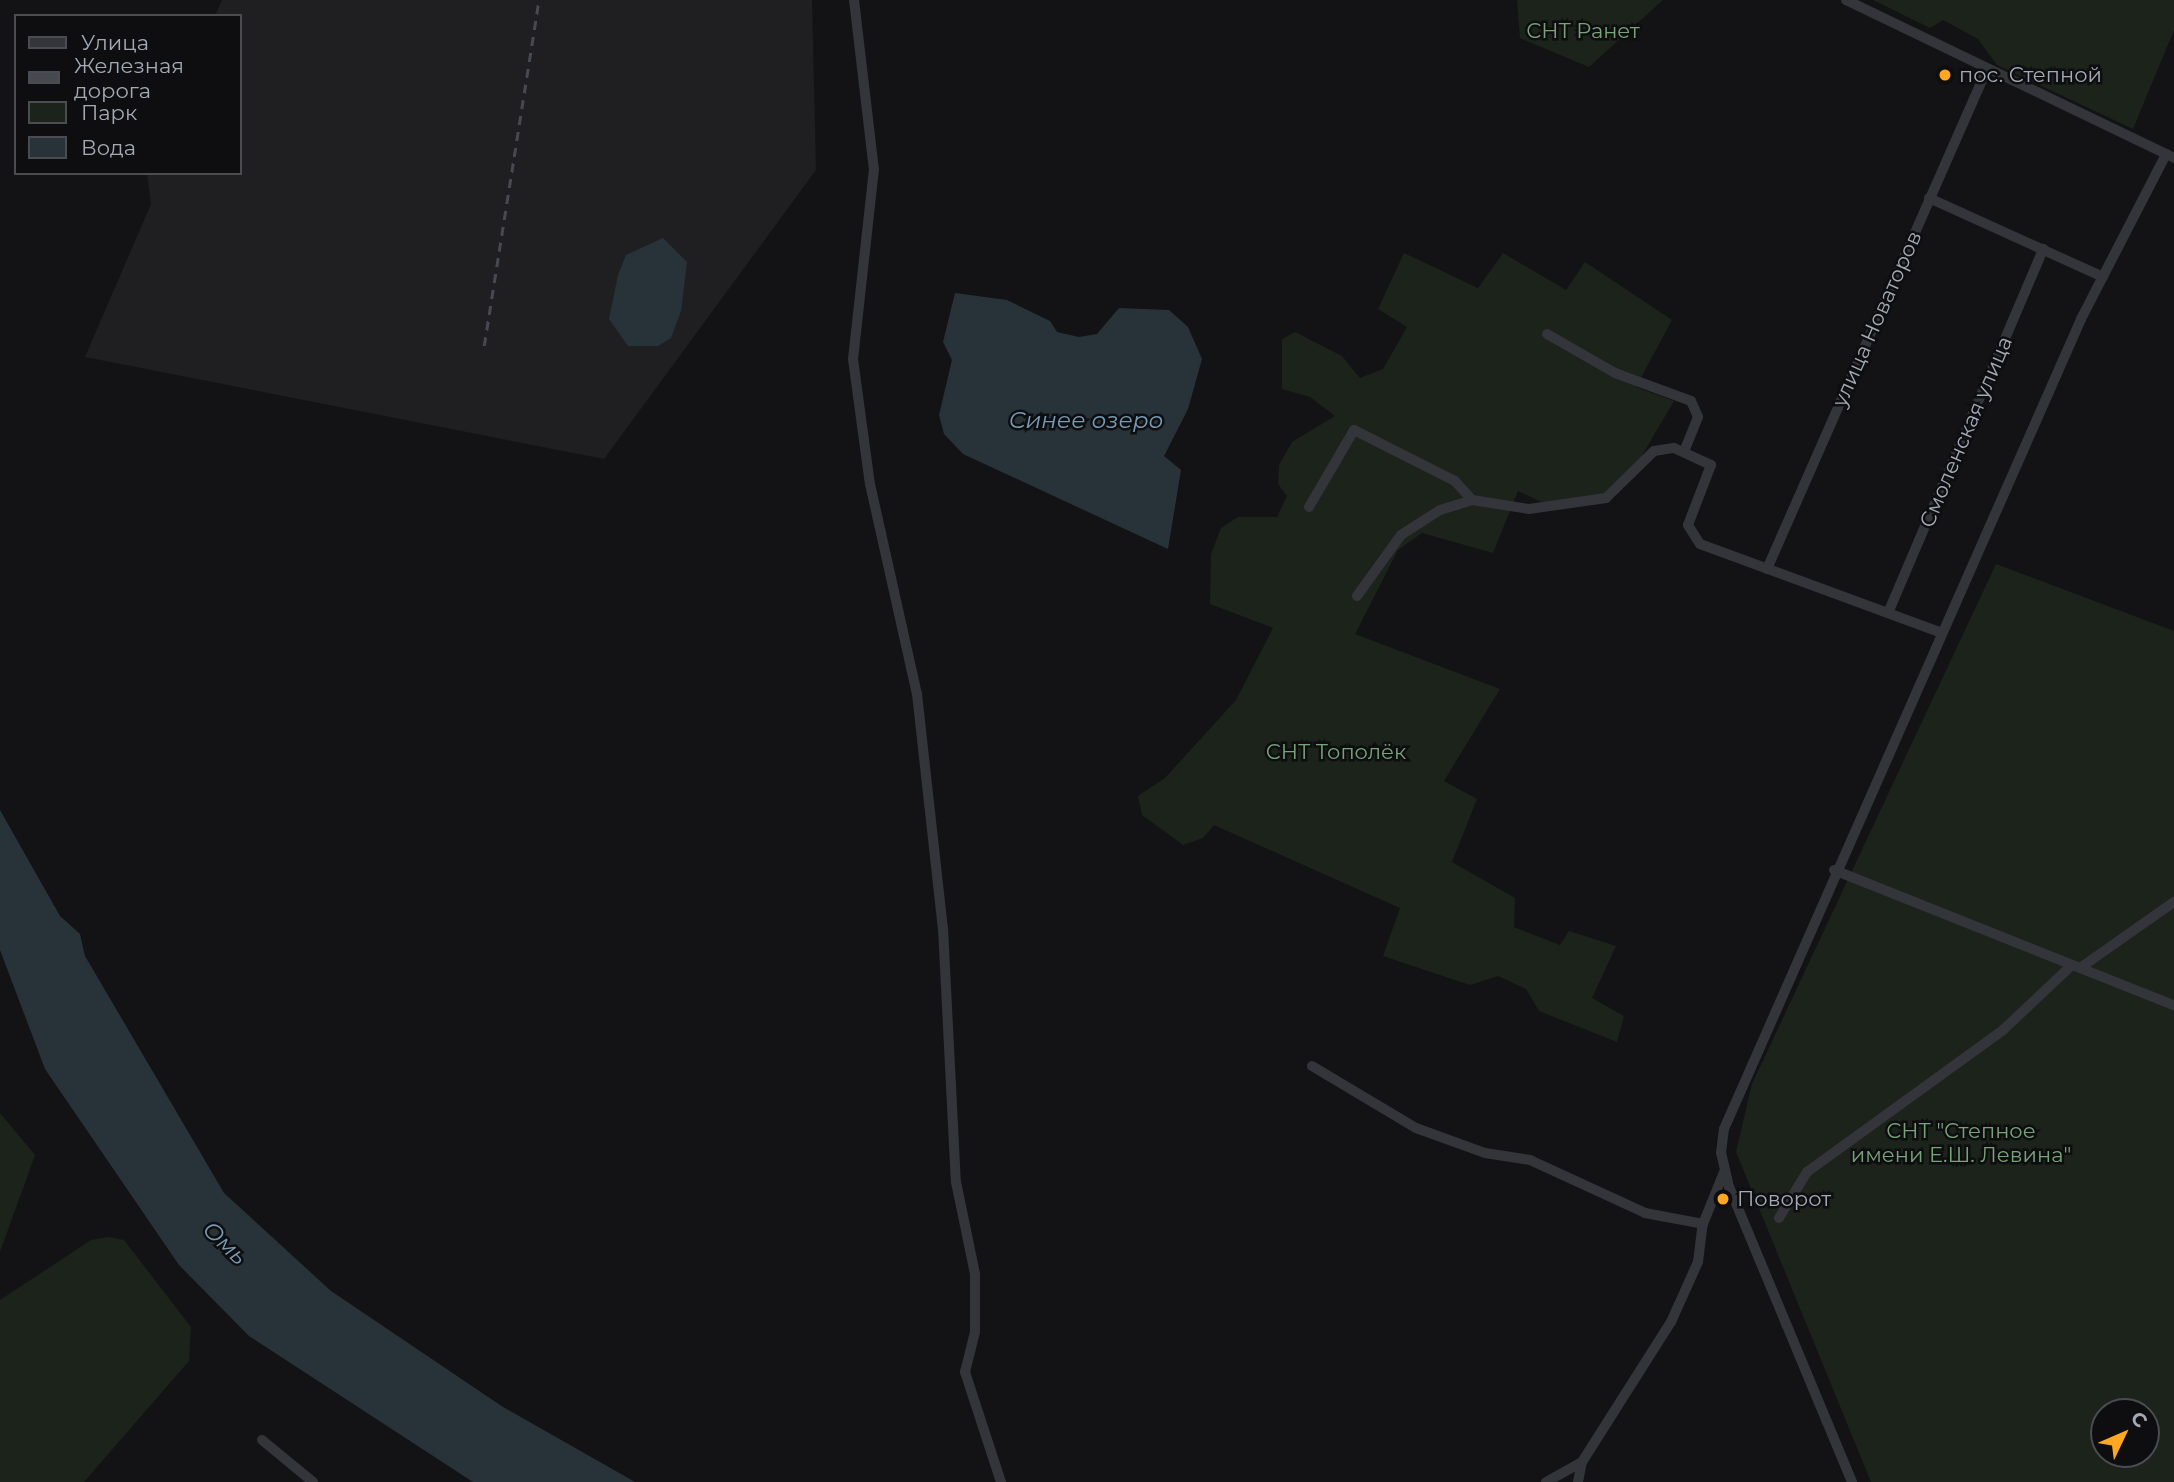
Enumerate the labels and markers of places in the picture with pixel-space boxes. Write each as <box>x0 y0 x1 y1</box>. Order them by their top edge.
place label: пос. Степной <box>1959 62 2102 88</box>
marker: пос. Степной <box>1937 67 1953 83</box>
place label: Поворот <box>1737 1186 1831 1212</box>
marker: Поворот <box>1715 1191 1731 1207</box>

